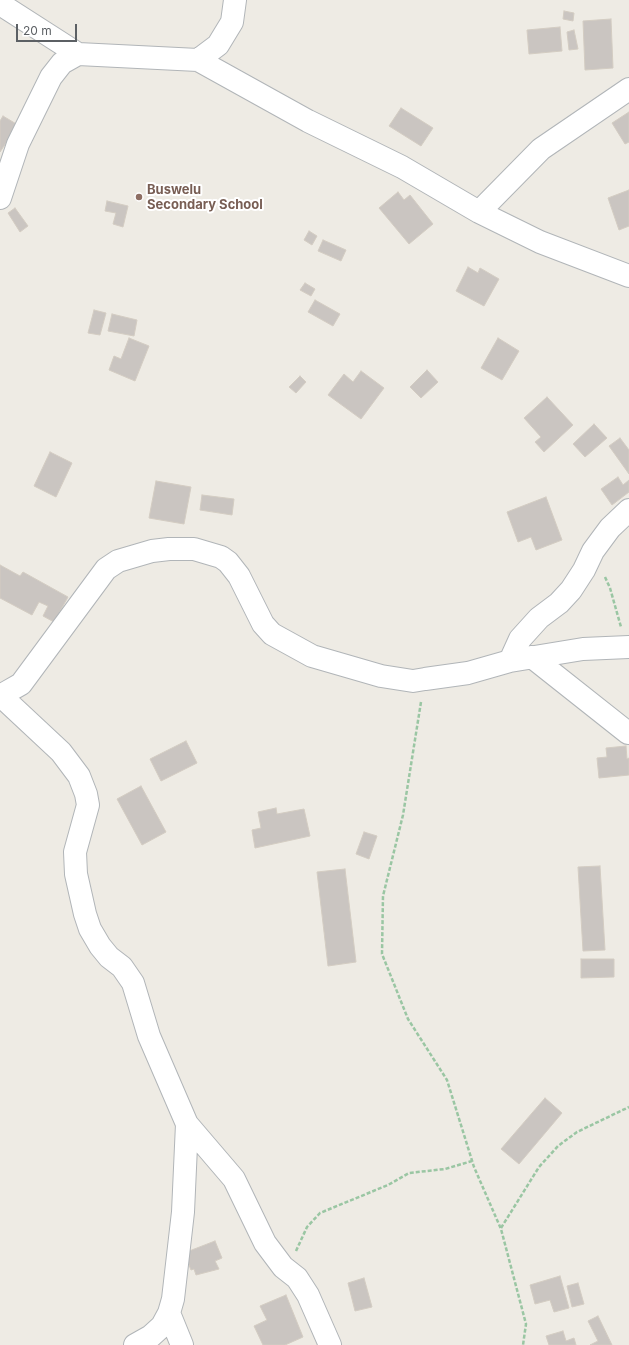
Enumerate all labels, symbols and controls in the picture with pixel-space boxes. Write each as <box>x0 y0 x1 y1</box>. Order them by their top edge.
scale bar <box>18 16 79 42</box>
text: 20 m <box>23 23 52 38</box>
place label: Buswelu Secondary School <box>147 182 263 213</box>
marker: Buswelu Secondary School <box>134 192 144 202</box>

